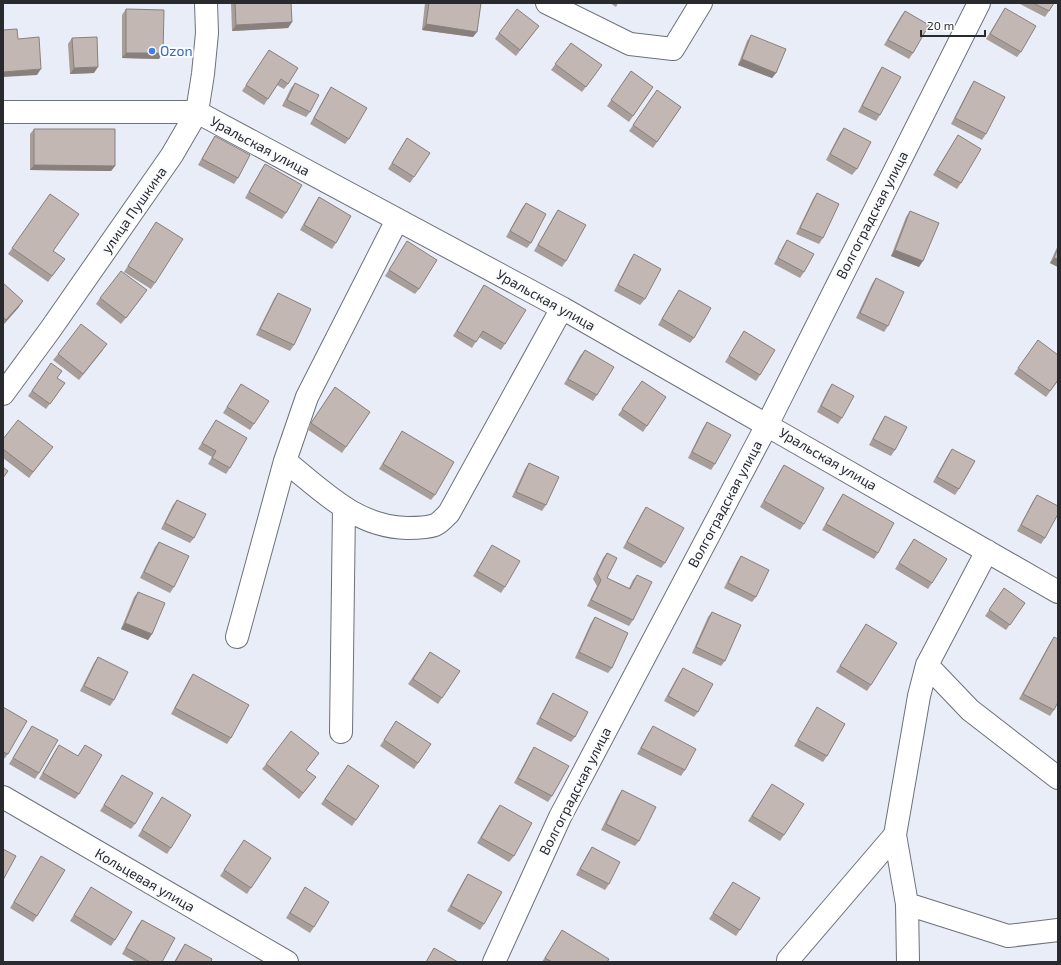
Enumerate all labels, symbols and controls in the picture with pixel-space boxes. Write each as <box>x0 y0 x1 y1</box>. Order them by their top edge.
scale bar <box>921 12 985 38</box>
text: 20 m <box>927 18 954 32</box>
place label: Ozon <box>160 42 193 59</box>
marker: Ozon <box>147 46 157 56</box>
street label: Уральская улица <box>208 112 313 179</box>
street label: Волгоградская улица <box>832 148 911 282</box>
street label: улица Пушкина <box>97 163 170 256</box>
street label: Уральская улица <box>494 265 599 334</box>
street label: Уральская улица <box>776 424 880 494</box>
street label: Волгоградская улица <box>684 437 765 570</box>
street label: Волгоградская улица <box>535 724 614 858</box>
street label: Кольцевая улица <box>92 844 198 915</box>

